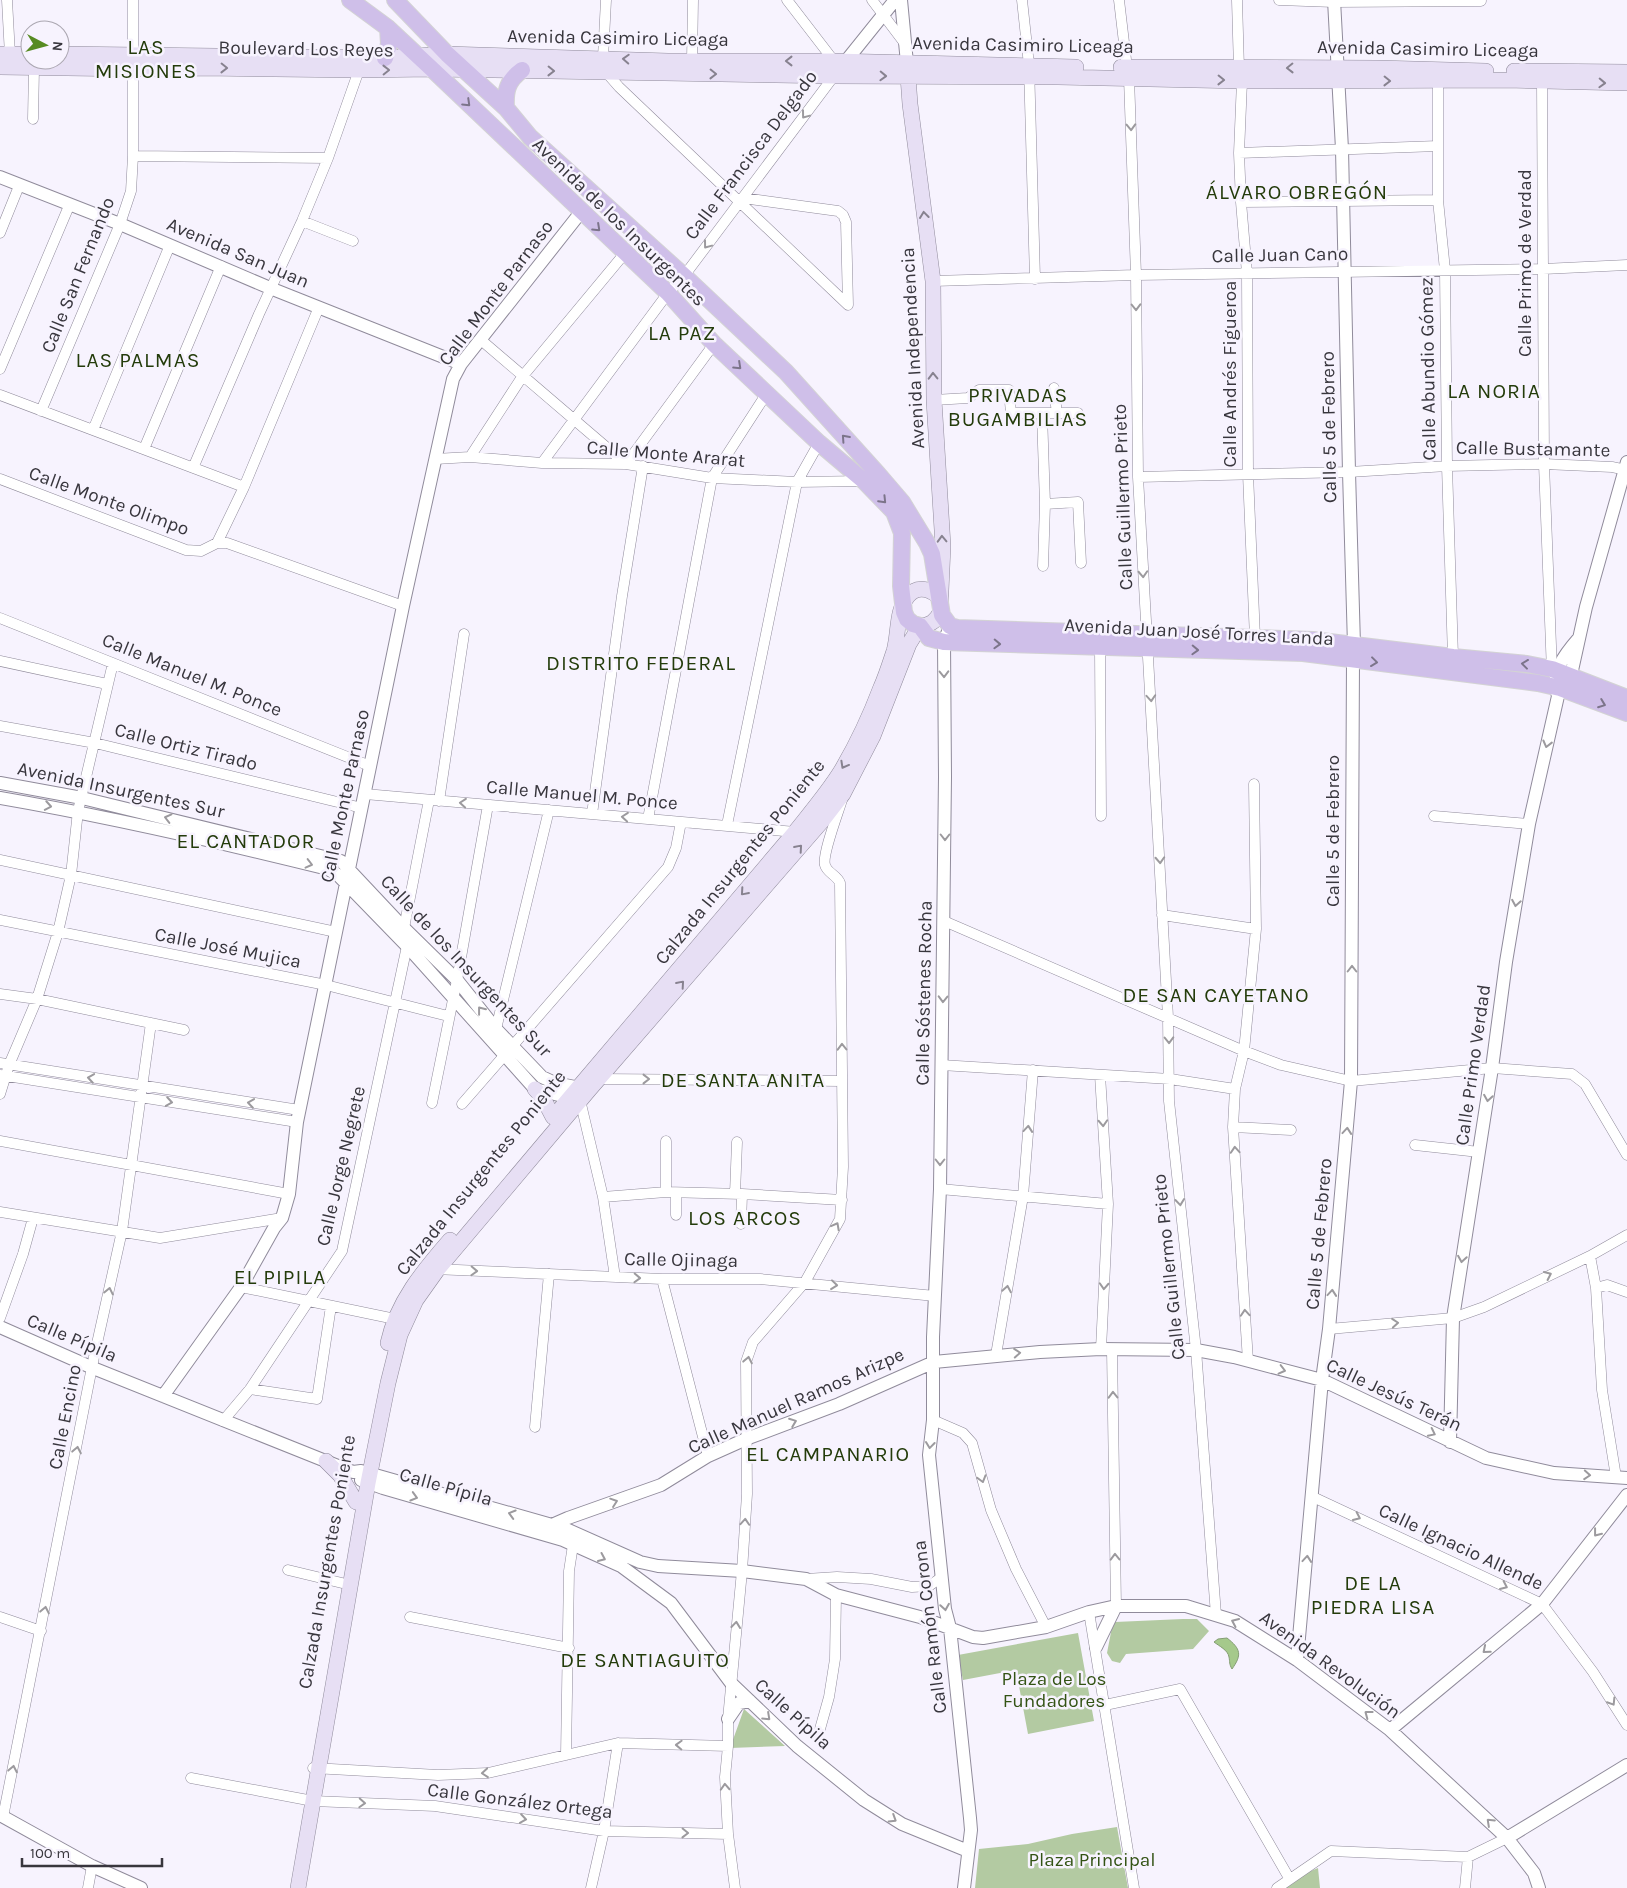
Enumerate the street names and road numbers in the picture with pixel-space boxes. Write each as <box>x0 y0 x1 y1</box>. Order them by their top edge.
street label: Avenida Casimiro Liceaga <box>507 25 729 51</box>
street label: Avenida Casimiro Liceaga <box>912 32 1134 58</box>
street label: Boulevard Los Reyes <box>218 36 394 62</box>
street label: Avenida Casimiro Liceaga <box>1317 36 1539 62</box>
street label: Calle Francisca Delgado <box>680 66 822 244</box>
street label: Avenida de los Insurgentes <box>528 133 710 311</box>
street label: Calle Primo de Verdad <box>1514 169 1536 357</box>
street label: Calle San Fernando <box>37 194 119 356</box>
street label: Avenida San Juan <box>164 213 312 293</box>
street label: Calle Monte Parnaso <box>434 216 558 370</box>
street label: Calle Juan Cano <box>1212 243 1348 267</box>
street label: Avenida Independencia <box>897 247 929 449</box>
street label: Calle Abundio Gómez <box>1415 277 1441 461</box>
street label: Calle Andrés Figueroa <box>1219 280 1241 468</box>
street label: Calle 5 de Febrero <box>1317 351 1341 503</box>
street label: Calle Guillermo Prieto <box>1109 403 1137 591</box>
street label: Calle Monte Ararat <box>586 436 746 472</box>
street label: Calle Bustamante <box>1456 437 1610 461</box>
street label: Calle Monte Olimpo <box>26 462 192 540</box>
street label: Avenida Juan José Torres Landa <box>1064 614 1334 650</box>
street label: Calle Manuel M. Ponce <box>99 629 285 721</box>
street label: Calle Monte Parnaso <box>316 707 374 885</box>
street label: Calle Ortiz Tirado <box>112 719 260 775</box>
street label: Calzada Insurgentes Poniente <box>650 755 830 969</box>
street label: Calle 5 de Febrero <box>1322 755 1344 907</box>
street label: Avenida Insurgentes Sur <box>15 757 227 823</box>
street label: Calle Manuel M. Ponce <box>485 776 679 814</box>
street label: Calle de los Insurgentes Sur <box>376 870 556 1062</box>
street label: Calle Sóstenes Rocha <box>911 900 937 1086</box>
street label: Calle José Mujica <box>153 923 303 973</box>
street label: Calle Primo Verdad <box>1451 983 1495 1147</box>
street label: Calzada Insurgentes Poniente <box>391 1066 571 1280</box>
street label: Calle Jorge Negrete <box>312 1084 370 1248</box>
street label: Calle 5 de Febrero <box>1301 1157 1337 1311</box>
street label: Calle Guillermo Prieto <box>1148 1173 1190 1361</box>
street label: Calle Ojinaga <box>624 1248 738 1272</box>
street label: Calle Pípila <box>24 1309 120 1367</box>
street label: Calle Manuel Ramos Arizpe <box>685 1343 907 1459</box>
street label: Calle Jesús Terán <box>1323 1354 1465 1436</box>
street label: Calle Encino <box>44 1363 86 1471</box>
street label: Calzada Insurgentes Poniente <box>294 1433 360 1691</box>
street label: Calle Pípila <box>397 1463 495 1511</box>
street label: Calle Ignacio Allende <box>1375 1499 1547 1595</box>
street label: Calle Ramón Corona <box>908 1539 952 1715</box>
street label: Avenida Revolución <box>1255 1607 1405 1723</box>
street label: Calle Pípila <box>750 1674 836 1754</box>
street label: Calle González Ortega <box>426 1779 614 1823</box>

